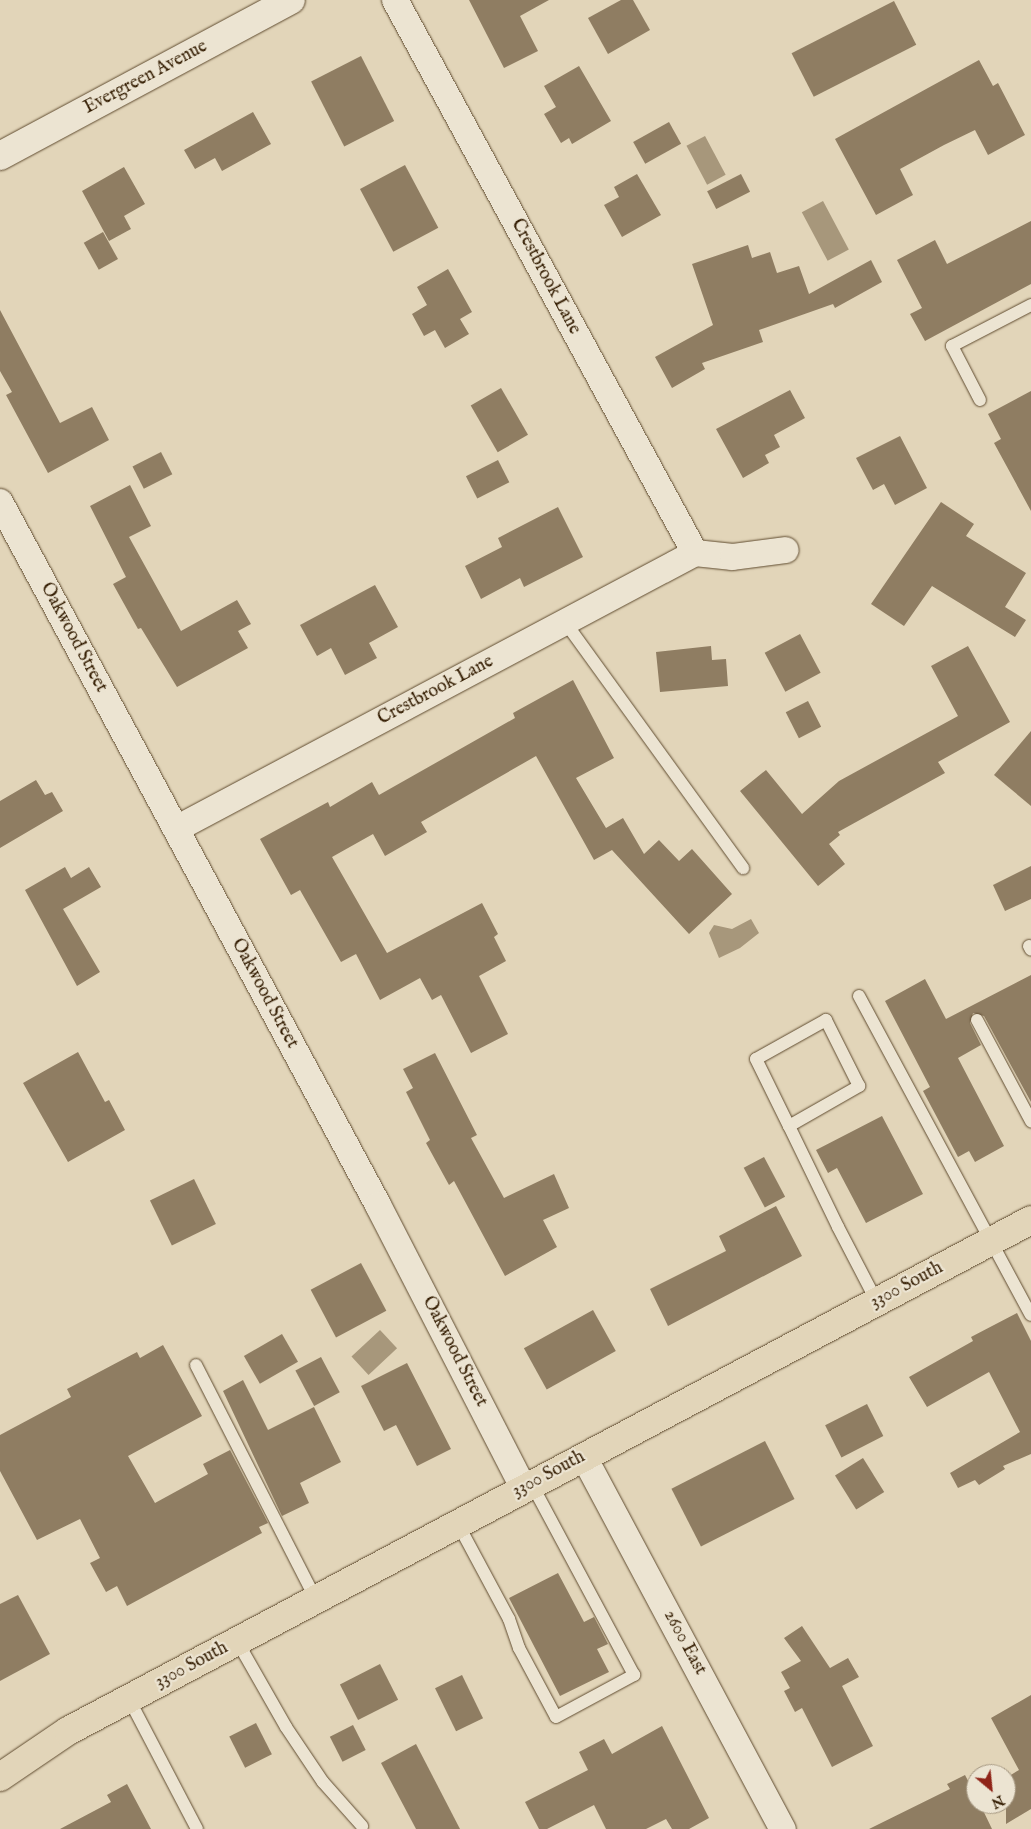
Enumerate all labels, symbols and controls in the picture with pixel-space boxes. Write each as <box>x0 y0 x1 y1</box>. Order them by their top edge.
street label: Evergreen Avenue <box>81 36 211 120</box>
street label: Crestbrook Lane <box>505 216 585 338</box>
street label: Oakwood Street <box>35 579 111 697</box>
street label: Crestbrook Lane <box>375 651 497 731</box>
street label: Oakwood Street <box>226 935 302 1053</box>
street label: 3300 South <box>867 1258 947 1314</box>
street label: Oakwood Street <box>417 1293 491 1411</box>
street label: 3300 South <box>509 1447 589 1503</box>
street label: 2600 East <box>658 1607 710 1679</box>
street label: 3300 South <box>152 1638 232 1694</box>
north arrow <box>966 1764 1016 1814</box>
text: N <box>988 1791 1007 1812</box>

